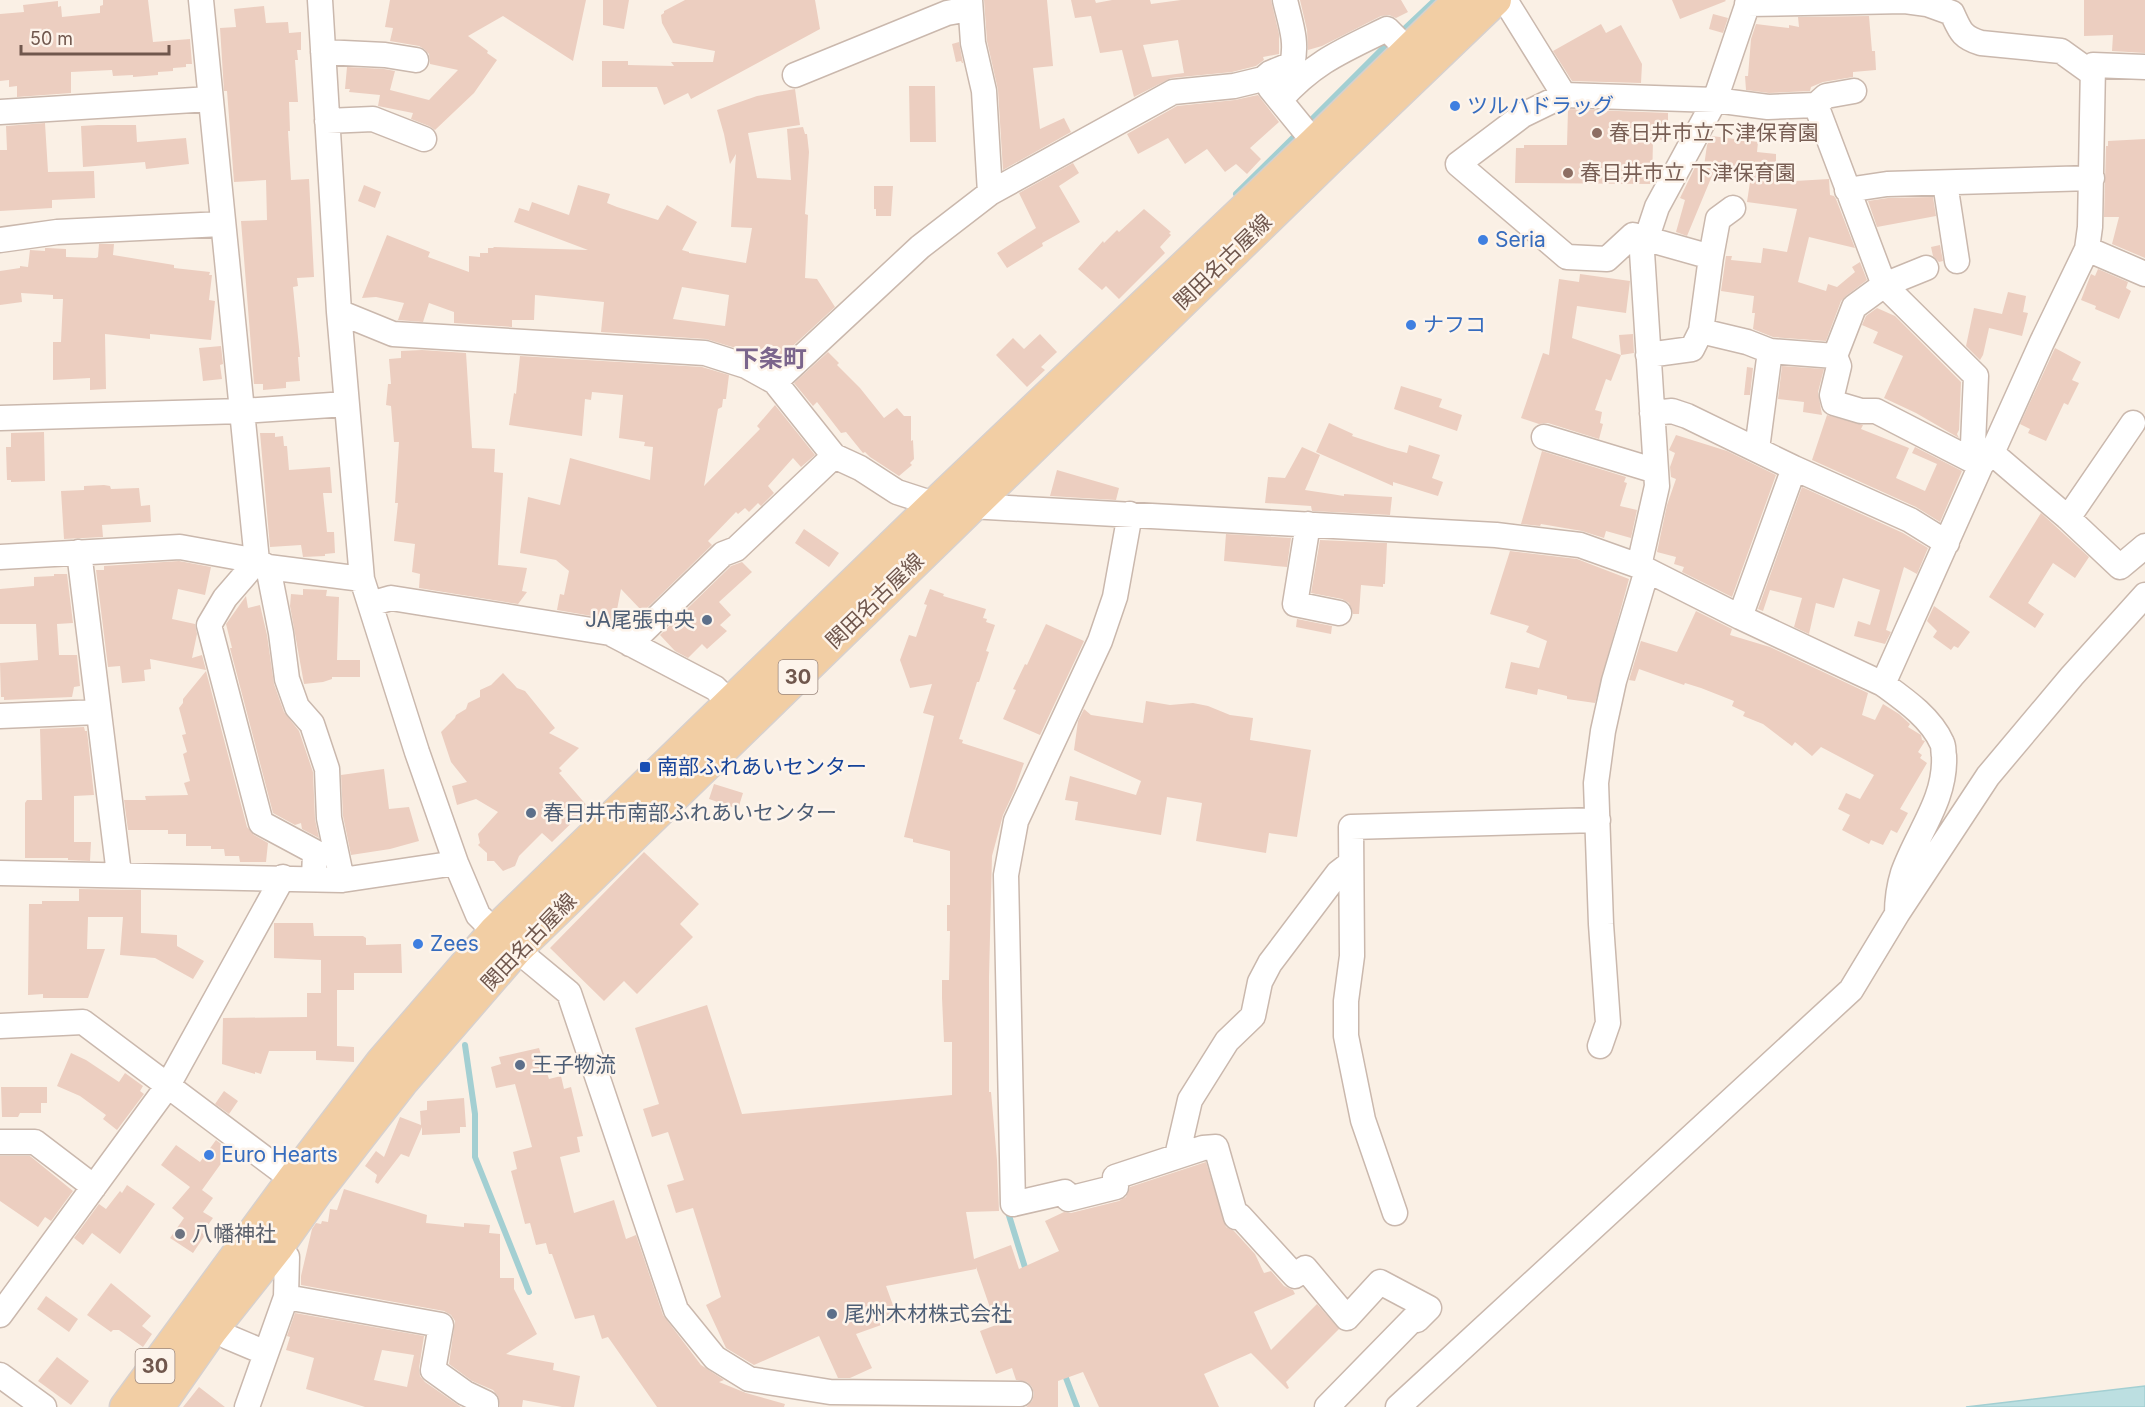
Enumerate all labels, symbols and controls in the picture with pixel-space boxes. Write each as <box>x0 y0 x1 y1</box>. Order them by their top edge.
scale bar <box>21 18 170 56</box>
text: 50 m <box>30 28 73 49</box>
place label: ツルハドラッグ <box>1467 93 1614 118</box>
marker: ツルハドラッグ <box>1448 99 1462 113</box>
place label: 春日井市立下津保育園 <box>1609 120 1819 145</box>
marker: 春日井市立下津保育園 <box>1590 126 1604 140</box>
place label: 春日井市立 下津保育園 <box>1580 160 1796 185</box>
marker: 春日井市立 下津保育園 <box>1561 166 1575 180</box>
street label: 関田名古屋線 <box>1169 209 1277 314</box>
place label: Seria <box>1495 227 1546 252</box>
marker: Seria <box>1476 233 1490 247</box>
place label: ナフコ <box>1423 312 1486 337</box>
marker: ナフコ <box>1404 318 1418 332</box>
district label: 下条町 <box>735 344 807 373</box>
street label: 関田名古屋線 <box>821 548 929 653</box>
place label: JA尾張中央 <box>585 607 695 632</box>
marker: JA尾張中央 <box>700 613 714 627</box>
road number: 30 <box>778 660 818 694</box>
place label: 南部ふれあいセンター <box>657 754 867 779</box>
marker: 南部ふれあいセンター <box>638 760 652 774</box>
place label: 春日井市南部ふれあいセンター <box>543 800 837 825</box>
marker: 春日井市南部ふれあいセンター <box>524 806 538 820</box>
street label: 関田名古屋線 <box>476 888 581 996</box>
place label: Zees <box>430 931 479 956</box>
marker: Zees <box>411 937 425 951</box>
place label: 王子物流 <box>532 1052 616 1077</box>
marker: 王子物流 <box>513 1058 527 1072</box>
place label: Euro Hearts <box>221 1142 338 1167</box>
marker: Euro Hearts <box>202 1148 216 1162</box>
place label: 八幡神社 <box>192 1221 276 1246</box>
marker: 八幡神社 <box>173 1227 187 1241</box>
place label: 尾州木材株式会社 <box>844 1301 1012 1326</box>
marker: 尾州木材株式会社 <box>825 1307 839 1321</box>
road number: 30 <box>136 1349 174 1383</box>

